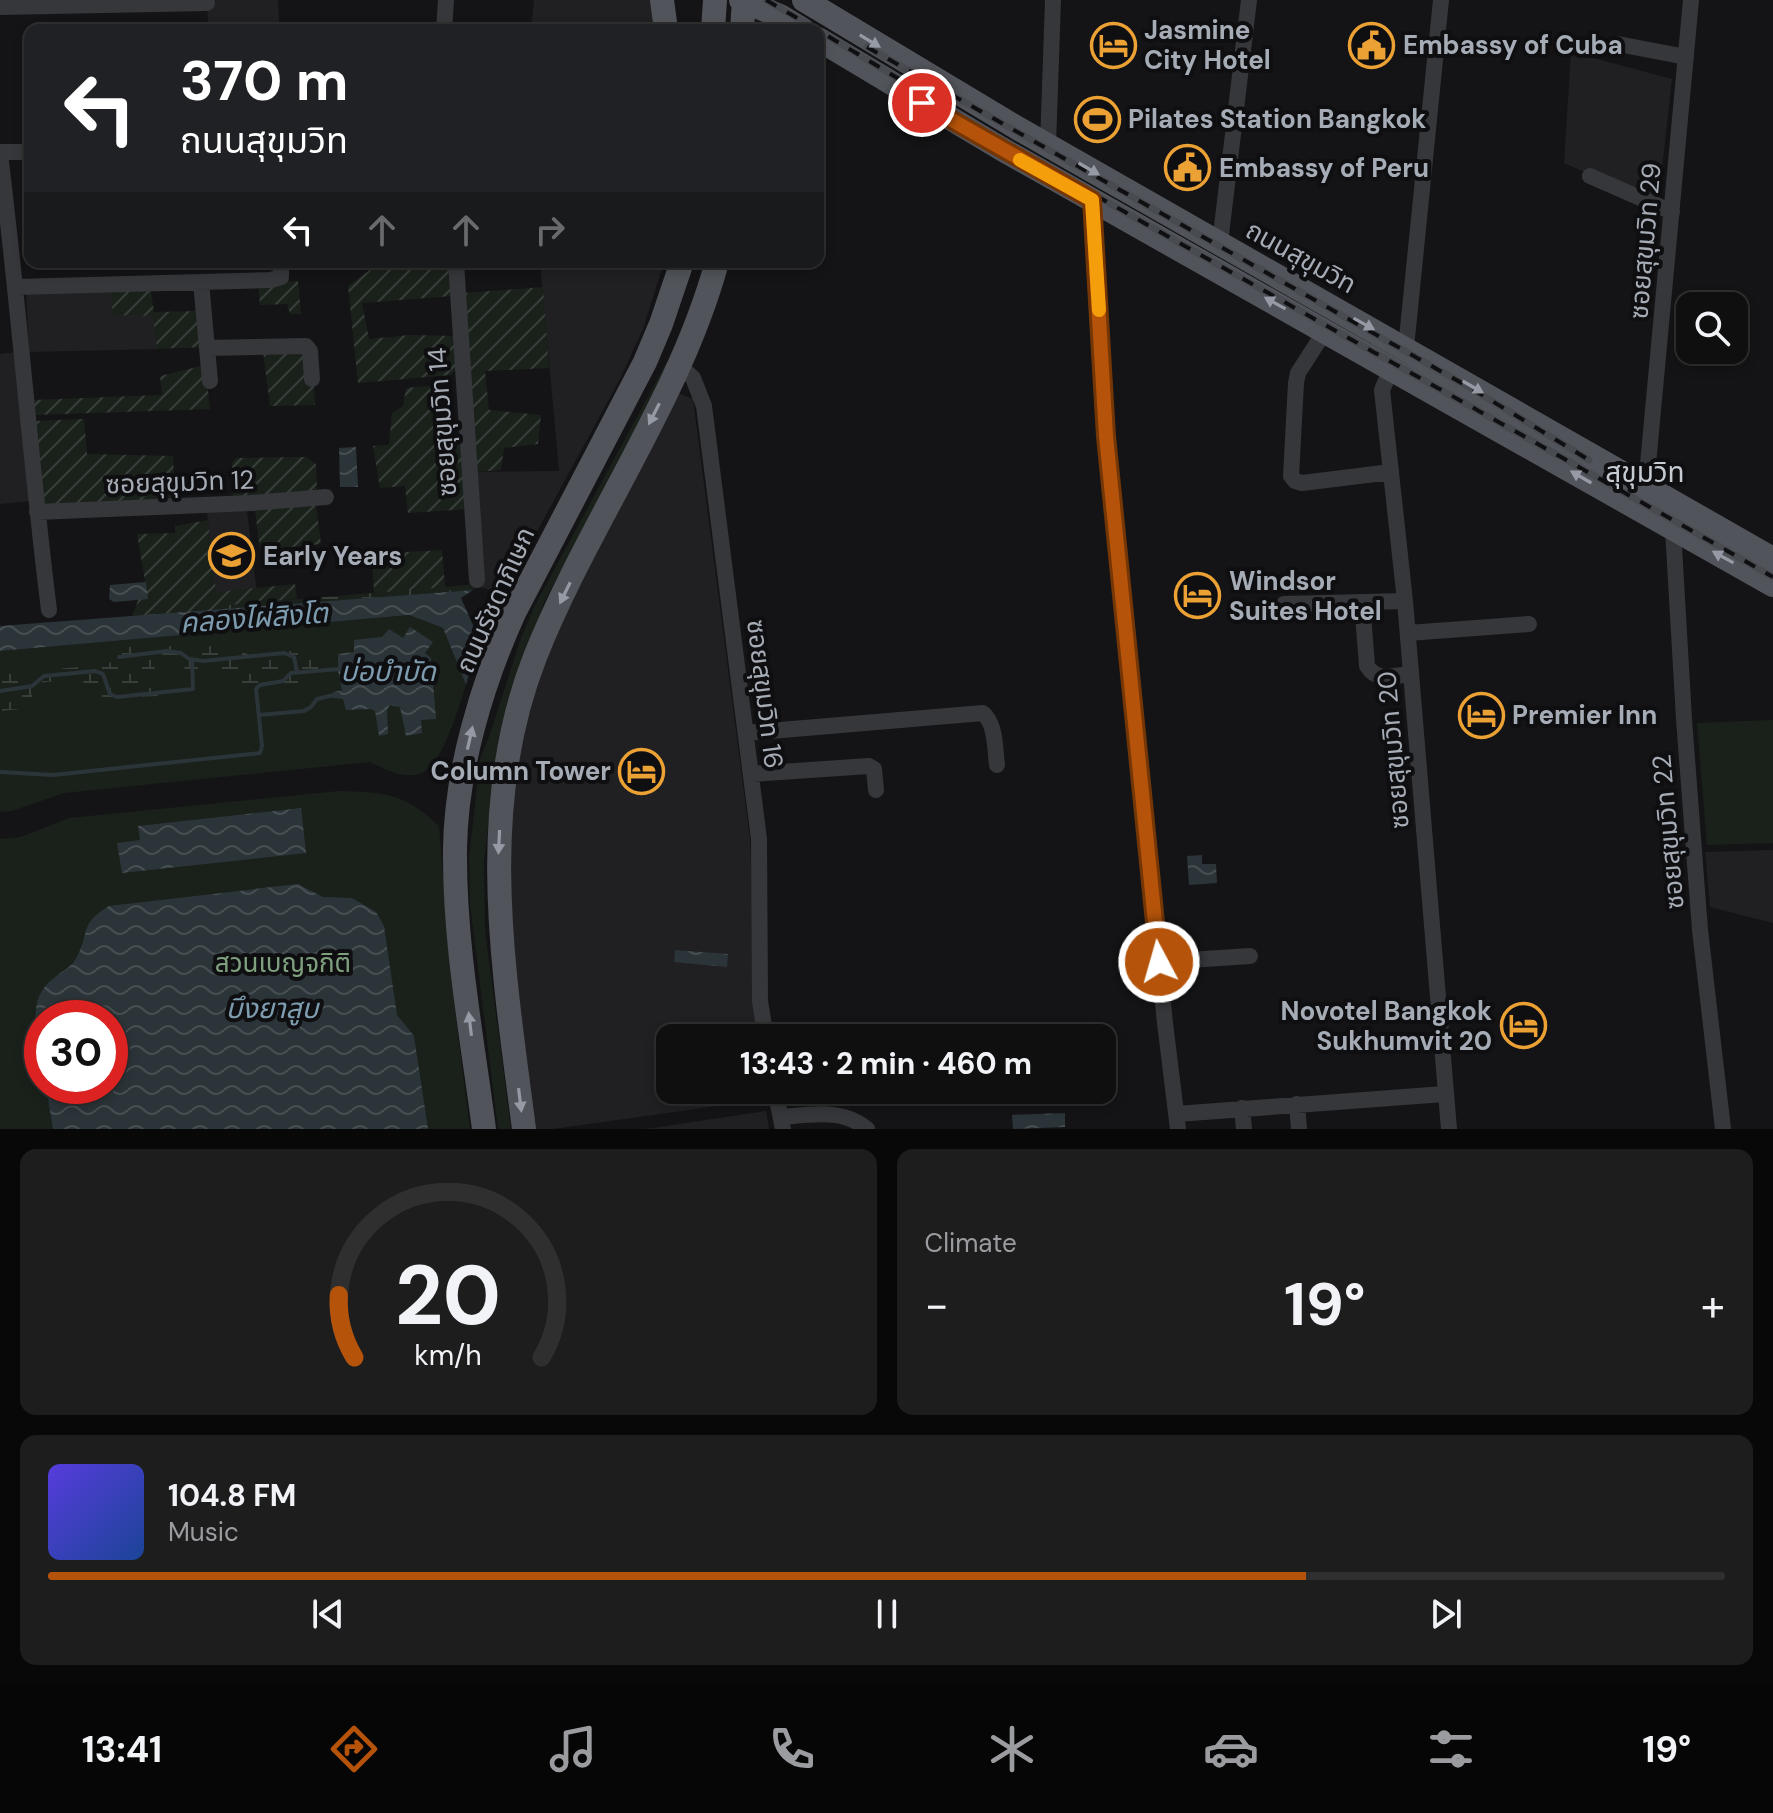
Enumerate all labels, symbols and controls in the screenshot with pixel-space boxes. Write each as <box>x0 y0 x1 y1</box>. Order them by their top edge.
place label: Jasmine City Hotel <box>1144 13 1271 77</box>
hotel icon: Jasmine City Hotel <box>1089 21 1137 69</box>
public building icon: Embassy of Cuba <box>1348 21 1396 69</box>
place label: Embassy of Cuba <box>1403 28 1623 62</box>
one-way arrow <box>859 34 881 48</box>
text: 370 m <box>180 44 348 117</box>
icon: left <box>48 56 152 160</box>
pin <box>888 69 956 137</box>
icon: arrive <box>900 81 944 125</box>
sports icon: Pilates Station Bangkok <box>1073 95 1121 143</box>
place label: Pilates Station Bangkok <box>1128 102 1426 136</box>
text: ถนนสุขุมวิท <box>180 117 348 164</box>
public building icon: Embassy of Peru <box>1164 144 1212 192</box>
place label: Embassy of Peru <box>1219 151 1429 185</box>
one-way arrow <box>1078 162 1100 176</box>
street label: ซอยสุขุมวิท 29 <box>1621 162 1669 320</box>
icon: left <box>276 208 320 252</box>
icon: ahead <box>360 208 404 252</box>
icon: ahead <box>444 208 488 252</box>
icon: right <box>528 208 572 252</box>
street label: ถนนสุขุมวิท <box>1240 213 1362 301</box>
map controls <box>1676 292 1748 364</box>
button: search <box>1676 292 1748 364</box>
one-way arrow <box>1264 296 1286 310</box>
one-way arrow <box>1353 317 1375 331</box>
street label: ซอยสุขุมวิท 14 <box>420 346 464 498</box>
one-way arrow <box>1462 380 1484 394</box>
one-way arrow <box>647 403 661 426</box>
district label: สุขุมวิท <box>1605 454 1685 491</box>
street label: ซอยสุขุมวิท 12 <box>105 462 255 502</box>
one-way arrow <box>1570 470 1592 484</box>
street label: ถนนรัชดาภิเษก <box>448 522 542 678</box>
school or university icon: Early Years <box>208 532 256 580</box>
place label: Early Years <box>263 539 402 573</box>
one-way arrow <box>1712 550 1734 564</box>
place label: Windsor Suites Hotel <box>1229 564 1382 628</box>
hotel icon: Windsor Suites Hotel <box>1174 572 1222 620</box>
one-way arrow <box>558 581 572 604</box>
water label: คลองไผ่สิงโต <box>179 594 330 642</box>
street label: ซอยสุขุมวิท 16 <box>739 618 791 770</box>
water label: บ่อบำบัด <box>340 653 436 690</box>
street label: ซอยสุขุมวิท 20 <box>1369 670 1417 830</box>
hotel icon: Premier Inn <box>1457 691 1505 739</box>
place label: Premier Inn <box>1512 698 1657 732</box>
one-way arrow <box>464 725 477 750</box>
hotel icon: Column Tower <box>618 747 666 795</box>
street label: ซอยสุขุมวิท 22 <box>1644 753 1692 911</box>
place label: Column Tower <box>431 754 611 788</box>
one-way arrow <box>492 830 505 855</box>
position arrow <box>1117 920 1201 1004</box>
park label: สวนเบญจกิติ <box>215 946 351 980</box>
water label: บึงยาสูบ <box>226 990 321 1027</box>
place label: Novotel Bangkok Sukhumvit 20 <box>1281 994 1492 1058</box>
speed limit sign: 30 <box>24 1000 128 1104</box>
hotel icon: Novotel Bangkok Sukhumvit 20 <box>1499 1002 1547 1050</box>
one-way arrow <box>464 1011 477 1036</box>
text: 13:43 · 2 min · 460 m <box>740 1044 1032 1083</box>
one-way arrow <box>514 1088 527 1113</box>
text: Climate <box>925 1226 1017 1260</box>
text: 20 <box>395 1241 501 1350</box>
text: 19° <box>1284 1265 1366 1344</box>
text: − <box>925 1276 949 1334</box>
text: + <box>1701 1276 1725 1334</box>
text: km/h <box>414 1337 482 1374</box>
text: 104.8 FM <box>168 1476 296 1515</box>
text: Music <box>168 1515 239 1549</box>
icon: previous <box>306 1592 350 1636</box>
icon: pause <box>865 1592 909 1636</box>
icon: next <box>1424 1592 1468 1636</box>
icon: directions <box>326 1721 382 1777</box>
icon: music <box>545 1721 601 1777</box>
icon: phone <box>764 1721 820 1777</box>
icon: climate <box>984 1721 1040 1777</box>
icon: car <box>1203 1721 1259 1777</box>
icon: filters <box>1423 1721 1479 1777</box>
text: 13:41 <box>82 1726 162 1773</box>
text: 19° <box>1642 1726 1691 1773</box>

